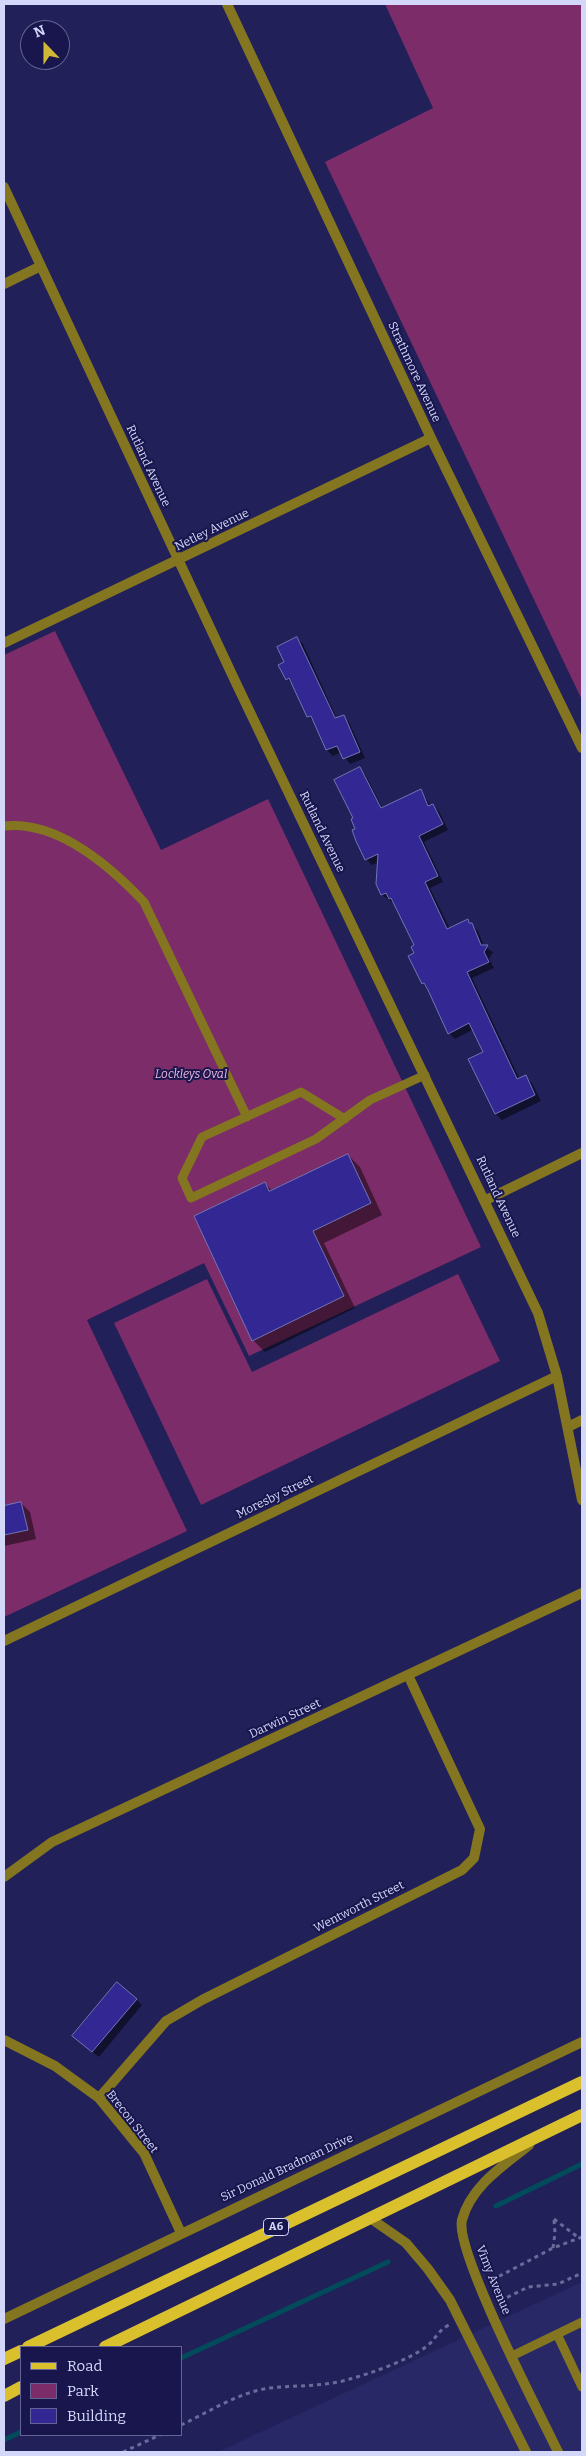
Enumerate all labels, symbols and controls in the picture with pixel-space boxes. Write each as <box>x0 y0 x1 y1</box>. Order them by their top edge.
north arrow <box>20 20 70 70</box>
text: N <box>31 22 48 41</box>
street label: Strathmore Avenue <box>384 320 444 424</box>
street label: Rutland Avenue <box>123 423 173 509</box>
street label: Netley Avenue <box>173 506 251 554</box>
street label: Rutland Avenue <box>296 789 348 875</box>
park label: Lockleys Oval <box>155 1068 227 1082</box>
street label: Rutland Avenue <box>473 1154 523 1240</box>
street label: Moresby Street <box>234 1472 316 1522</box>
street label: Darwin Street <box>247 1696 323 1742</box>
street label: Wentworth Street <box>311 1878 407 1936</box>
street label: Brecon Street <box>103 2088 161 2156</box>
street label: Sir Donald Bradman Drive <box>219 2131 355 2205</box>
road number: A6 <box>264 2218 288 2236</box>
street label: Vimy Avenue <box>473 2243 513 2317</box>
legend <box>20 2346 182 2436</box>
text: Road <box>67 2357 102 2375</box>
text: Park <box>67 2382 99 2400</box>
text: Building <box>67 2407 126 2425</box>

